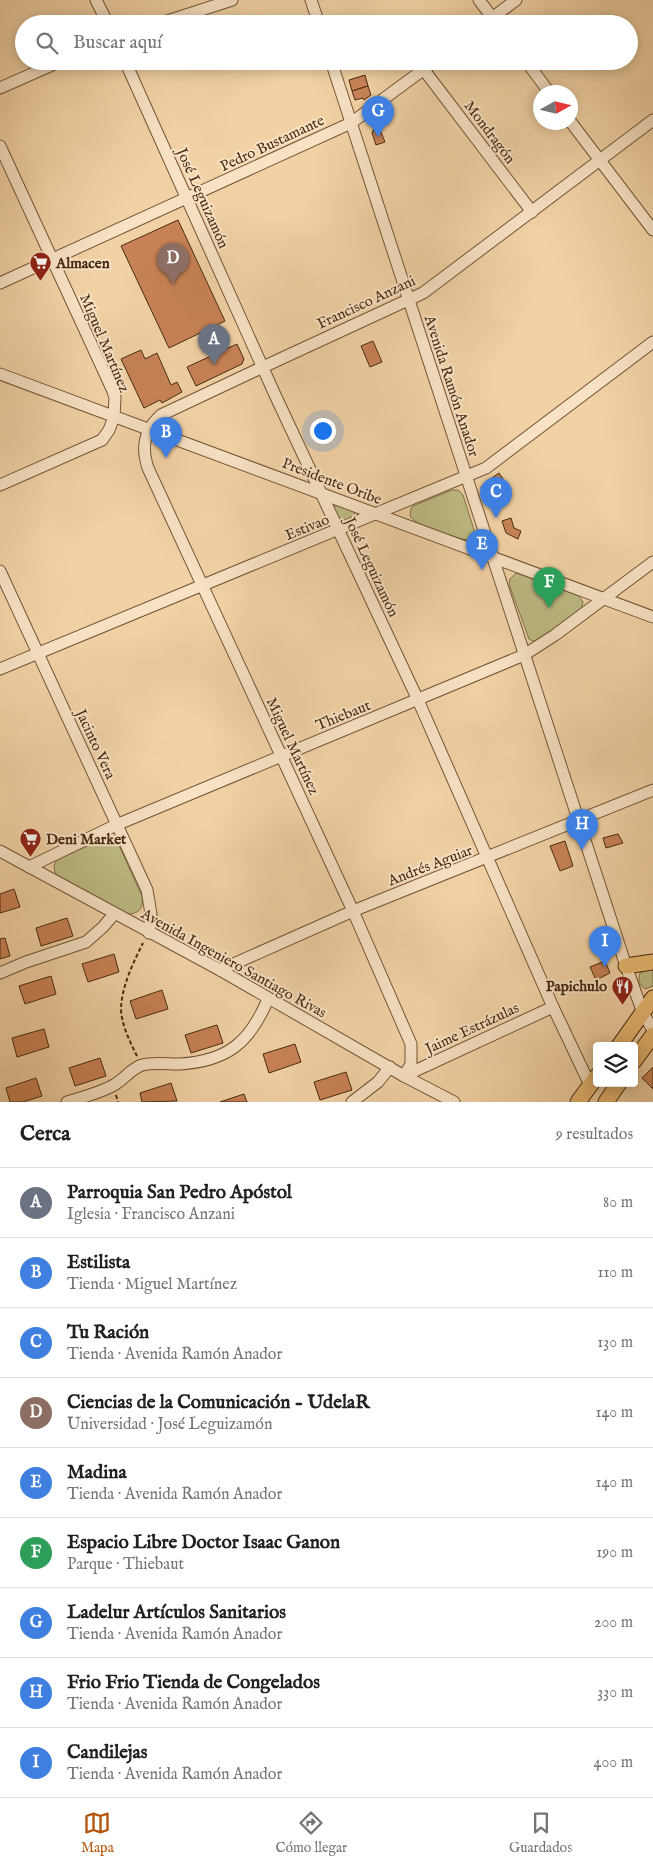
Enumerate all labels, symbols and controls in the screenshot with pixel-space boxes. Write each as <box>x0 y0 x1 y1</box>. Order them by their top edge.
search box <box>15 15 638 70</box>
icon: search <box>33 29 61 57</box>
text: Buscar aquí <box>73 31 162 55</box>
north arrow <box>533 85 578 130</box>
pin: G <box>362 96 394 137</box>
street label: Mondragón <box>460 97 519 168</box>
street label: Pedro Bustamante <box>217 111 327 176</box>
street label: José Leguizamón <box>171 143 233 251</box>
pin: D <box>157 243 189 284</box>
supermarket icon: Almacen <box>28 251 52 282</box>
place label: Almacen <box>55 254 110 273</box>
street label: Francisco Anzani <box>314 271 418 334</box>
street label: Miguel Martínez <box>75 291 134 395</box>
street label: Avenida Ramón Anador <box>419 312 484 460</box>
pin: A <box>198 324 230 365</box>
pin: B <box>150 417 182 458</box>
your location <box>310 418 336 444</box>
street label: Presidente Oribe <box>279 454 384 509</box>
pin: C <box>480 477 512 518</box>
street label: Estivao <box>282 510 332 545</box>
street label: José Leguizamón <box>339 513 403 620</box>
pin: E <box>466 529 498 570</box>
pin: F <box>533 567 565 608</box>
street label: Miguel Martínez <box>262 694 323 798</box>
street label: Thiebaut <box>313 696 373 735</box>
street label: Jacinto Vera <box>70 704 120 783</box>
pin: H <box>566 809 598 850</box>
supermarket icon: Deni Market <box>18 827 42 858</box>
place label: Deni Market <box>46 830 127 849</box>
street label: Andrés Aguiar <box>384 840 476 891</box>
street label: Avenida Ingeniero Santiago Rivas <box>137 904 330 1022</box>
pin: I <box>589 926 621 967</box>
restaurant icon: Papichulo <box>611 974 635 1005</box>
place label: Papichulo <box>546 977 607 996</box>
street label: Jaime Estrázulas <box>420 998 522 1059</box>
map controls <box>593 1042 638 1087</box>
button: layers <box>593 1042 638 1087</box>
text: Cerca <box>20 1121 70 1148</box>
text: 9 resultados <box>556 1125 633 1145</box>
text: Parroquia San Pedro Apóstol <box>67 1181 292 1205</box>
text: A <box>31 1193 41 1213</box>
text: 80 m <box>603 1193 633 1213</box>
text: Iglesia · Francisco Anzani <box>67 1205 235 1225</box>
text: Estilista <box>67 1251 130 1275</box>
text: B <box>31 1263 41 1283</box>
text: 110 m <box>597 1263 633 1283</box>
text: Tienda · Miguel Martínez <box>67 1275 237 1295</box>
text: Tu Ración <box>67 1321 149 1345</box>
text: C <box>30 1333 42 1353</box>
text: 130 m <box>597 1333 633 1353</box>
text: Tienda · Avenida Ramón Anador <box>67 1345 282 1365</box>
text: Ciencias de la Comunicación - UdelaR <box>67 1391 370 1415</box>
text: D <box>30 1403 42 1423</box>
text: 140 m <box>595 1403 633 1423</box>
text: Universidad · José Leguizamón <box>67 1415 272 1435</box>
text: Madina <box>67 1461 127 1485</box>
text: E <box>30 1473 42 1493</box>
text: 140 m <box>595 1473 633 1493</box>
text: Tienda · Avenida Ramón Anador <box>67 1485 282 1505</box>
text: Espacio Libre Doctor Isaac Ganon <box>67 1531 340 1555</box>
text: F <box>31 1543 41 1563</box>
text: 190 m <box>596 1543 633 1563</box>
text: Parque · Thiebaut <box>67 1555 184 1575</box>
text: Ladelur Artículos Sanitarios <box>67 1601 286 1625</box>
text: G <box>30 1613 42 1633</box>
text: 200 m <box>594 1613 633 1633</box>
text: Tienda · Avenida Ramón Anador <box>67 1625 282 1645</box>
text: Frio Frio Tienda de Congelados <box>67 1671 320 1695</box>
text: H <box>29 1683 43 1703</box>
text: 330 m <box>597 1683 633 1703</box>
text: Tienda · Avenida Ramón Anador <box>67 1695 282 1715</box>
text: Candilejas <box>67 1741 147 1765</box>
text: I <box>33 1753 39 1773</box>
text: 400 m <box>594 1753 633 1773</box>
text: Tienda · Avenida Ramón Anador <box>67 1765 282 1785</box>
tab: Mapa <box>81 1809 114 1857</box>
tab: Cómo llegar <box>276 1809 347 1857</box>
tab: Guardados <box>509 1809 572 1857</box>

